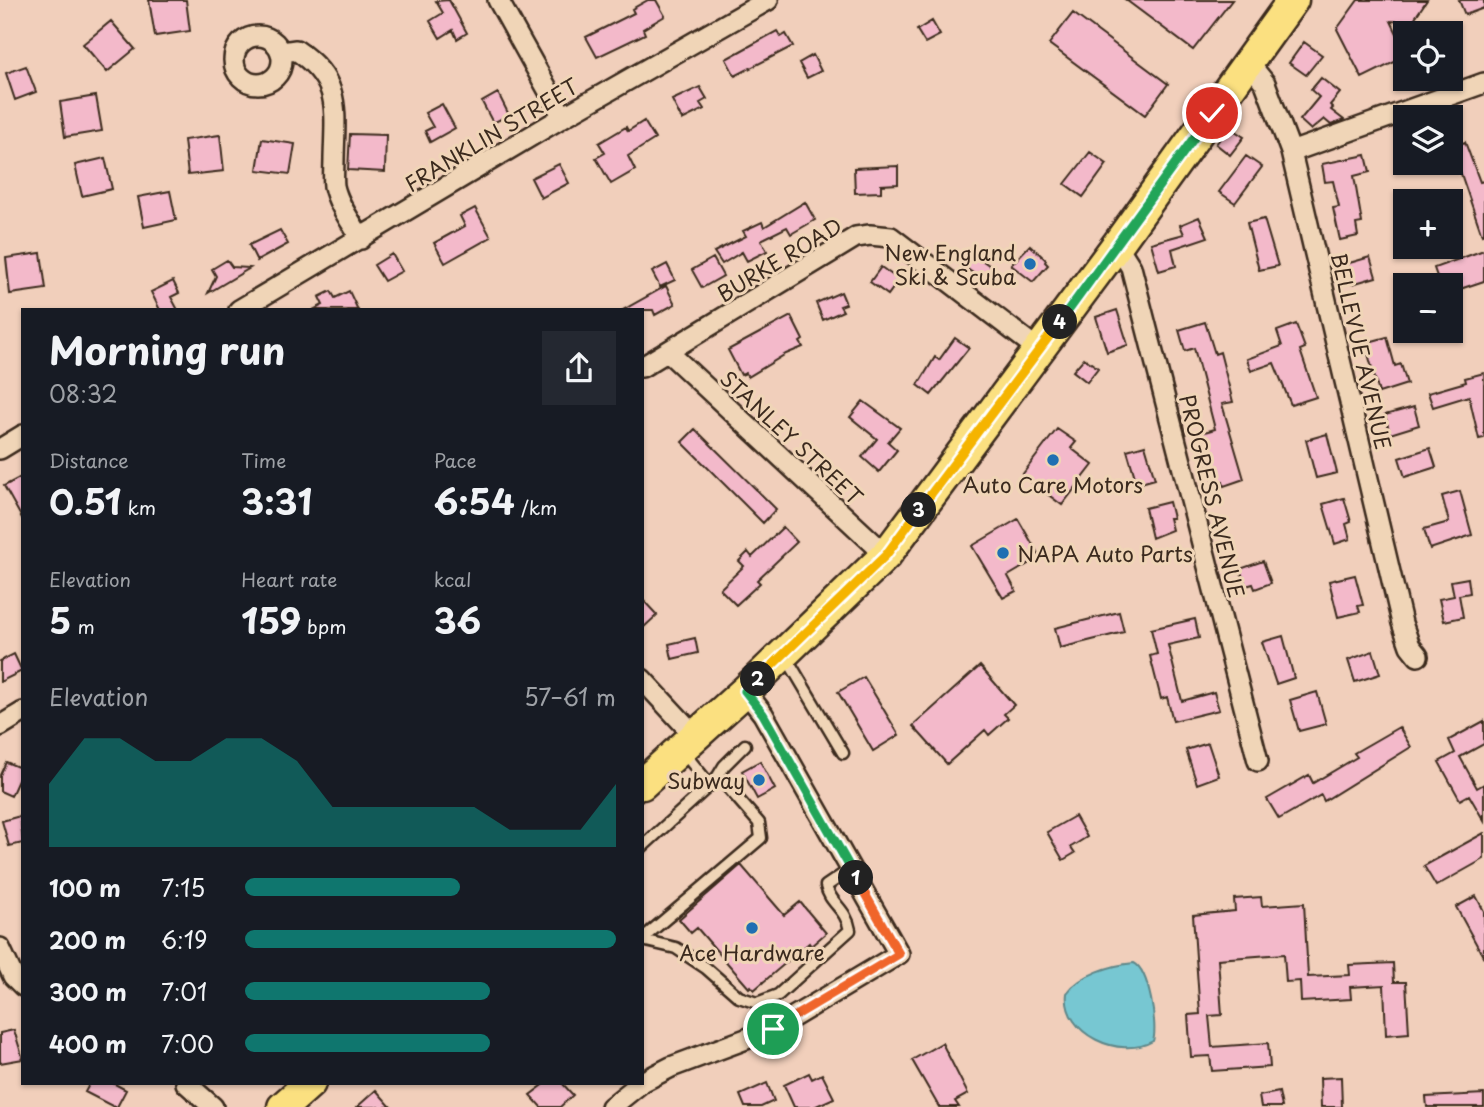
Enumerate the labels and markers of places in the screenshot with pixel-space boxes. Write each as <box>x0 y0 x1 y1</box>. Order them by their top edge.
pin <box>1182 83 1242 143</box>
place label: New England Ski & Scuba <box>884 236 1016 292</box>
marker: New England Ski & Scuba <box>1022 256 1038 272</box>
pin: 4 <box>1042 304 1078 340</box>
marker: Auto Care Motors <box>1045 452 1061 468</box>
place label: Auto Care Motors <box>963 468 1143 500</box>
pin: 3 <box>902 492 936 528</box>
place label: NAPA Auto Parts <box>1017 537 1193 569</box>
marker: NAPA Auto Parts <box>995 545 1011 561</box>
pin: 2 <box>740 662 776 696</box>
place label: Subway <box>667 764 745 796</box>
marker: Subway <box>751 772 767 788</box>
pin: 1 <box>838 860 874 896</box>
marker: Ace Hardware <box>744 920 760 936</box>
place label: Ace Hardware <box>679 936 825 968</box>
pin <box>743 999 803 1059</box>

